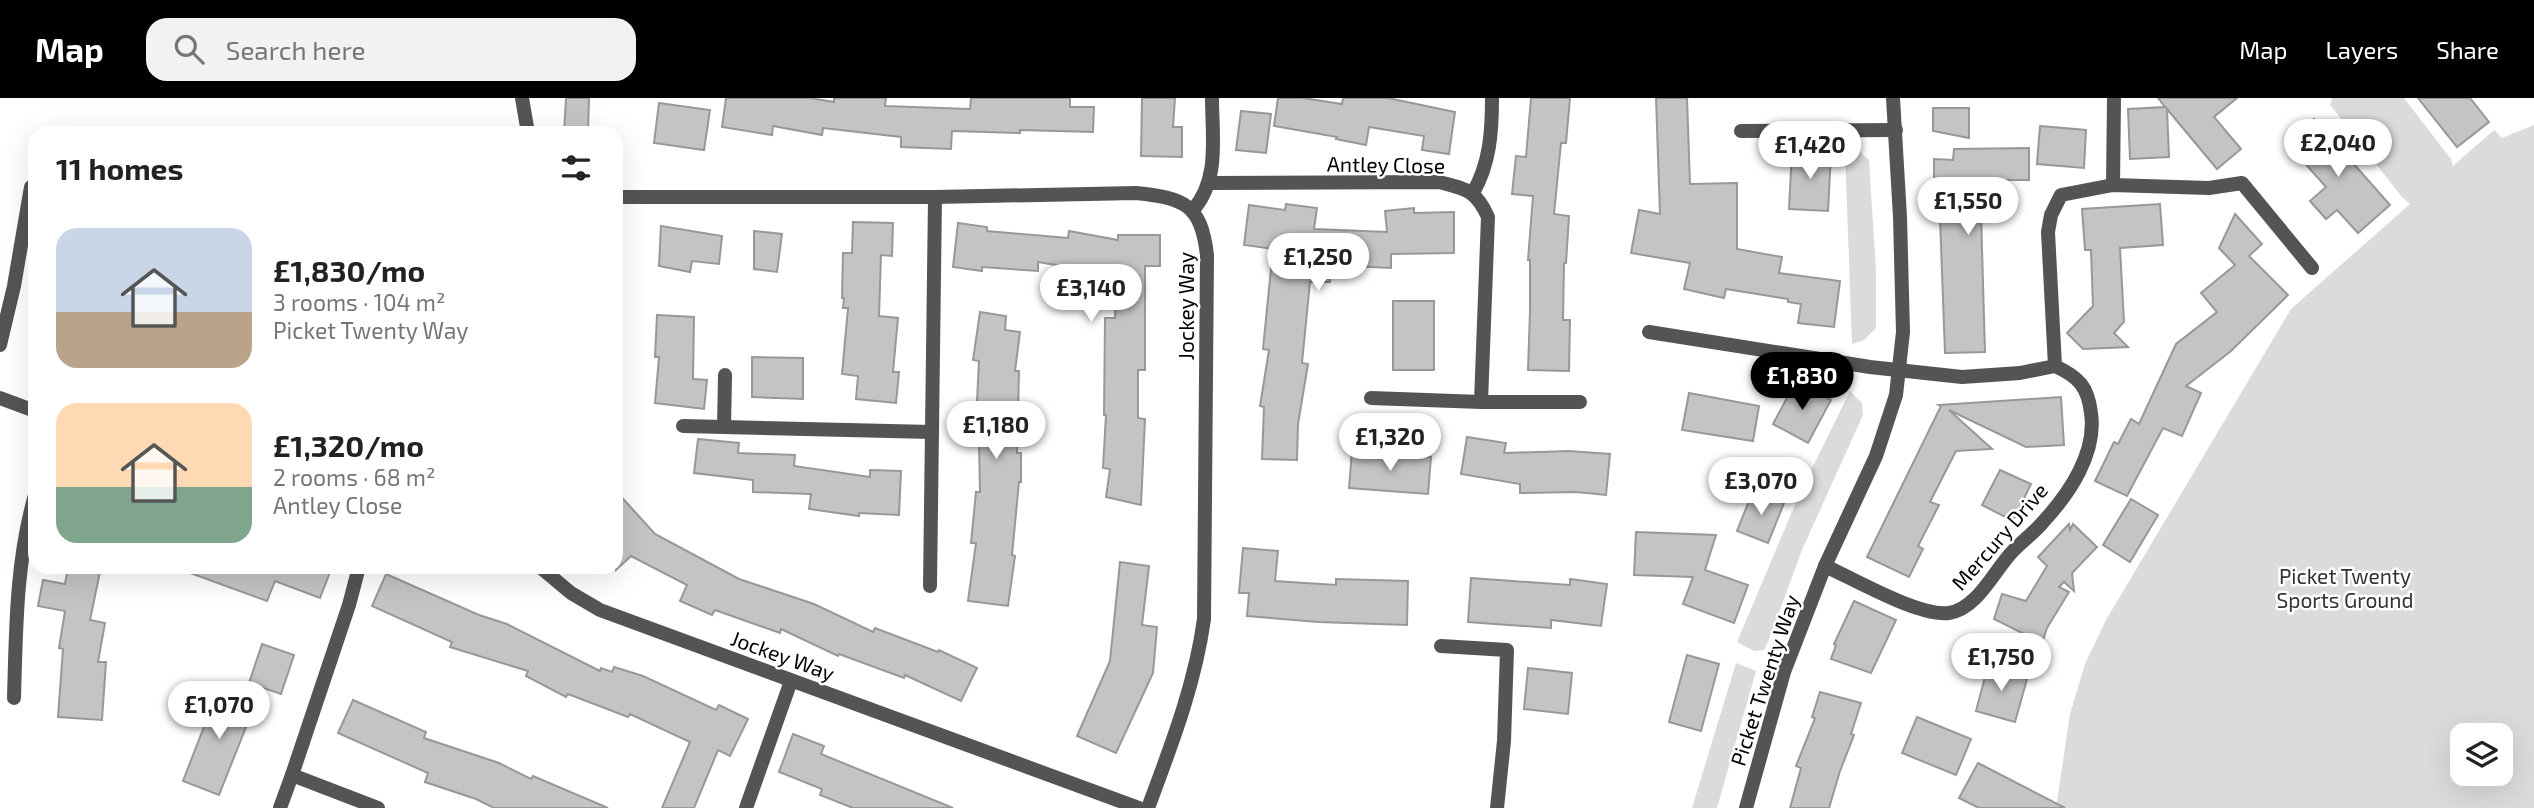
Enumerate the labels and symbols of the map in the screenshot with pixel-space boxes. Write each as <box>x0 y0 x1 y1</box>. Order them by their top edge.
pin: £2,040 <box>2281 120 2395 179</box>
pin: £1,420 <box>1753 122 1867 181</box>
street label: Antley Close <box>1327 150 1445 178</box>
pin: £1,550 <box>1911 178 2025 237</box>
pin: £1,250 <box>1261 234 1375 293</box>
street label: Jockey Way <box>1173 252 1198 360</box>
pin: £3,140 <box>1034 264 1148 324</box>
pin: £1,830 <box>1745 352 1859 412</box>
pin: £1,180 <box>939 402 1053 461</box>
pin: £1,320 <box>1333 414 1447 473</box>
pin: £3,070 <box>1704 458 1818 517</box>
street label: Mercury Drive <box>1946 477 2052 595</box>
park label: Picket Twenty Sports Ground <box>2276 563 2414 612</box>
street label: Picket Twenty Way <box>1725 591 1803 769</box>
street label: Jockey Way <box>728 625 838 685</box>
pin: £1,750 <box>1944 634 2058 693</box>
pin: £1,070 <box>162 682 276 741</box>

